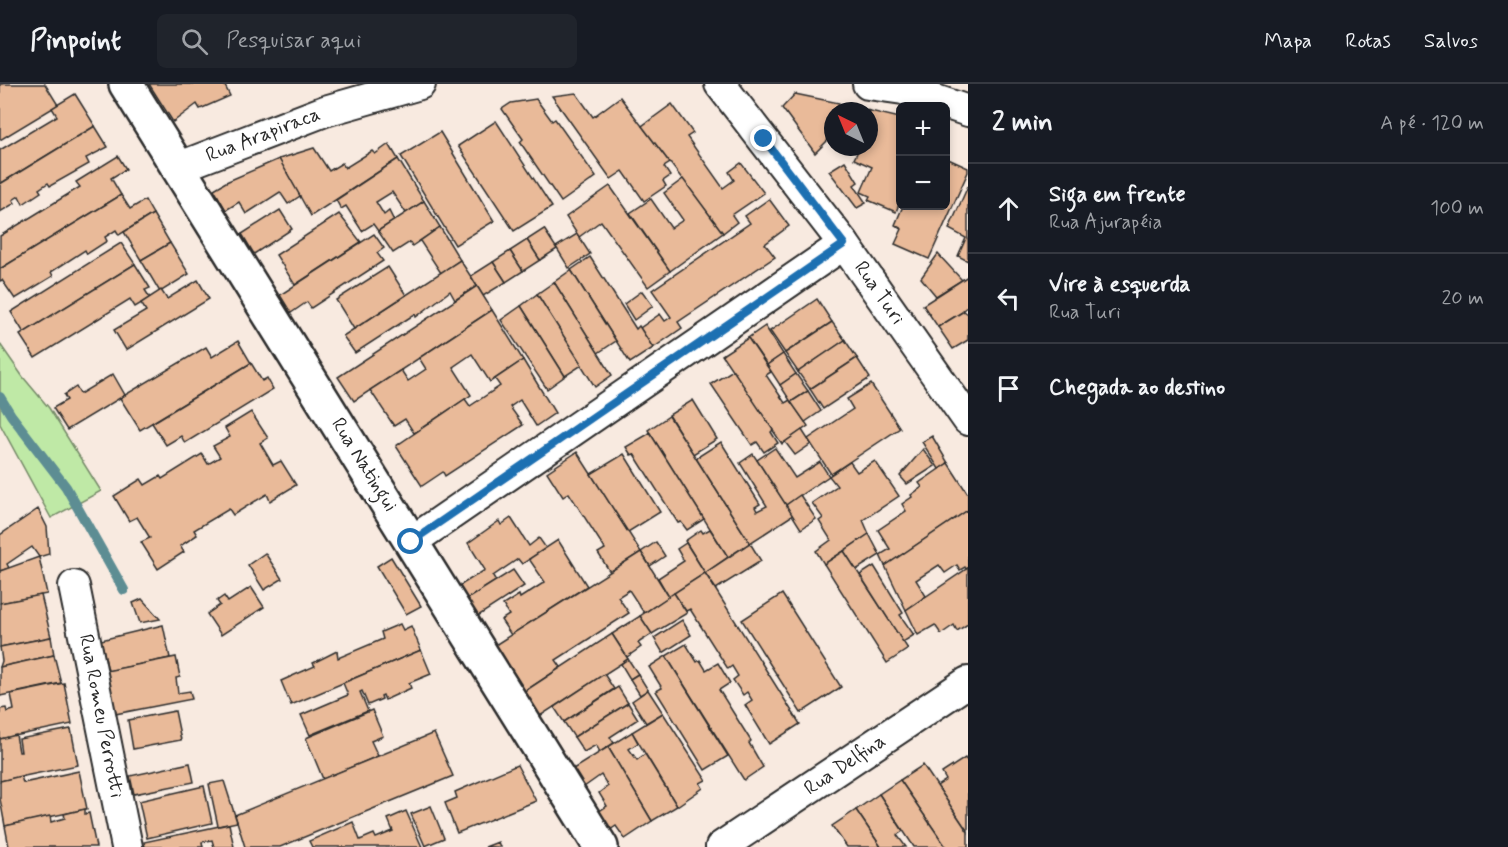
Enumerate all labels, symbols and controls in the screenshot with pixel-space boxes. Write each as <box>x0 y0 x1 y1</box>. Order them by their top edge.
search box <box>157 14 577 68</box>
text: Pinpoint <box>30 23 121 60</box>
icon: search <box>178 25 211 58</box>
text: Pesquisar aqui <box>226 27 361 55</box>
text: Mapa <box>1264 27 1312 55</box>
text: Rotas <box>1345 27 1391 55</box>
text: Salvos <box>1424 27 1478 55</box>
street label: Rua Arapiraca <box>202 101 324 169</box>
north arrow <box>824 102 878 156</box>
map controls <box>896 102 950 210</box>
button: + <box>896 102 950 156</box>
text: 2 min <box>992 106 1053 140</box>
text: A pé · 120 m <box>1380 110 1484 137</box>
route end <box>750 125 776 151</box>
button: − <box>896 156 950 210</box>
text: Siga em frente <box>1049 181 1186 209</box>
icon: ahead <box>992 192 1025 225</box>
text: 100 m <box>1430 195 1484 222</box>
text: Rua Ajurapéia <box>1049 209 1162 236</box>
street label: Rua Turi <box>847 256 911 330</box>
text: Vire à esquerda <box>1049 271 1190 299</box>
icon: left <box>992 282 1025 315</box>
text: 20 m <box>1441 285 1484 312</box>
text: Rua Turi <box>1049 299 1121 326</box>
icon: arrive <box>992 372 1025 405</box>
text: Chegada ao destino <box>1049 374 1225 402</box>
street label: Rua Natingui <box>323 413 404 518</box>
route start <box>397 528 423 554</box>
street label: Rua Romeu Perrotti <box>72 632 130 800</box>
street label: Rua Delfina <box>799 728 891 802</box>

